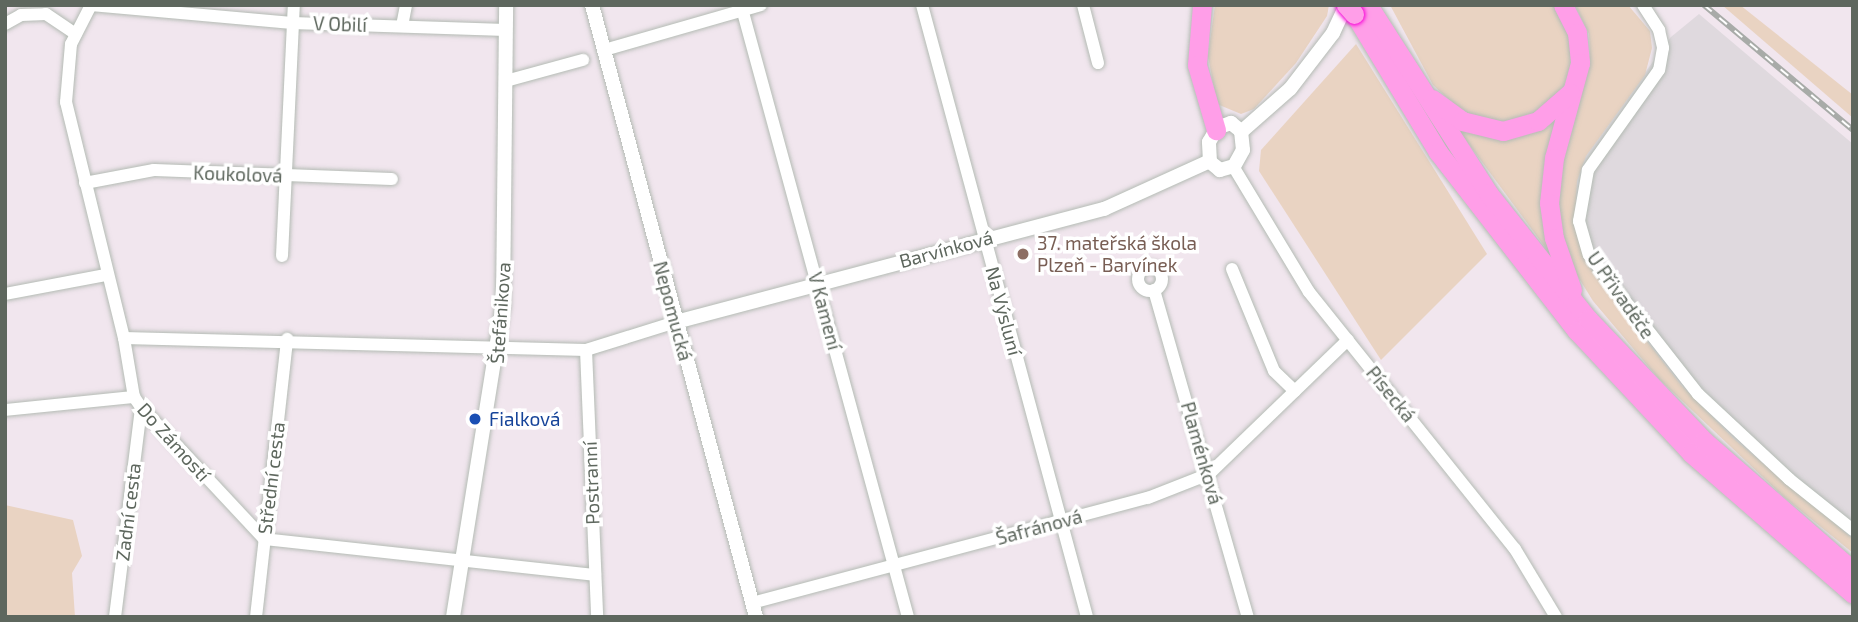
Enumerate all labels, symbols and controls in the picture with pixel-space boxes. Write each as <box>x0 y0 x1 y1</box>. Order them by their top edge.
street label: V Obilí <box>312 12 368 36</box>
street label: Koukolová <box>193 161 283 187</box>
street label: Barvínková <box>897 226 995 272</box>
place label: 37. mateřská škola Plzeň - Barvínek <box>1037 232 1197 276</box>
marker: 37. mateřská škola Plzeň - Barvínek <box>1015 246 1031 262</box>
street label: U Přivaděče <box>1583 247 1659 343</box>
street label: Nepomucká <box>649 259 697 363</box>
street label: Štefánikova <box>485 261 515 365</box>
street label: Na Výsluní <box>981 264 1027 358</box>
street label: V Kamení <box>804 269 846 353</box>
street label: Písecká <box>1362 361 1420 427</box>
street label: Do Zámostí <box>133 398 215 486</box>
street label: Plaménková <box>1176 399 1228 507</box>
place label: Fialková <box>489 408 560 430</box>
marker: Fialková <box>467 411 483 427</box>
street label: Střední cesta <box>253 421 289 535</box>
street label: Postranní <box>578 441 604 525</box>
street label: Zadní cesta <box>111 462 145 562</box>
street label: Šafránová <box>993 505 1085 549</box>

